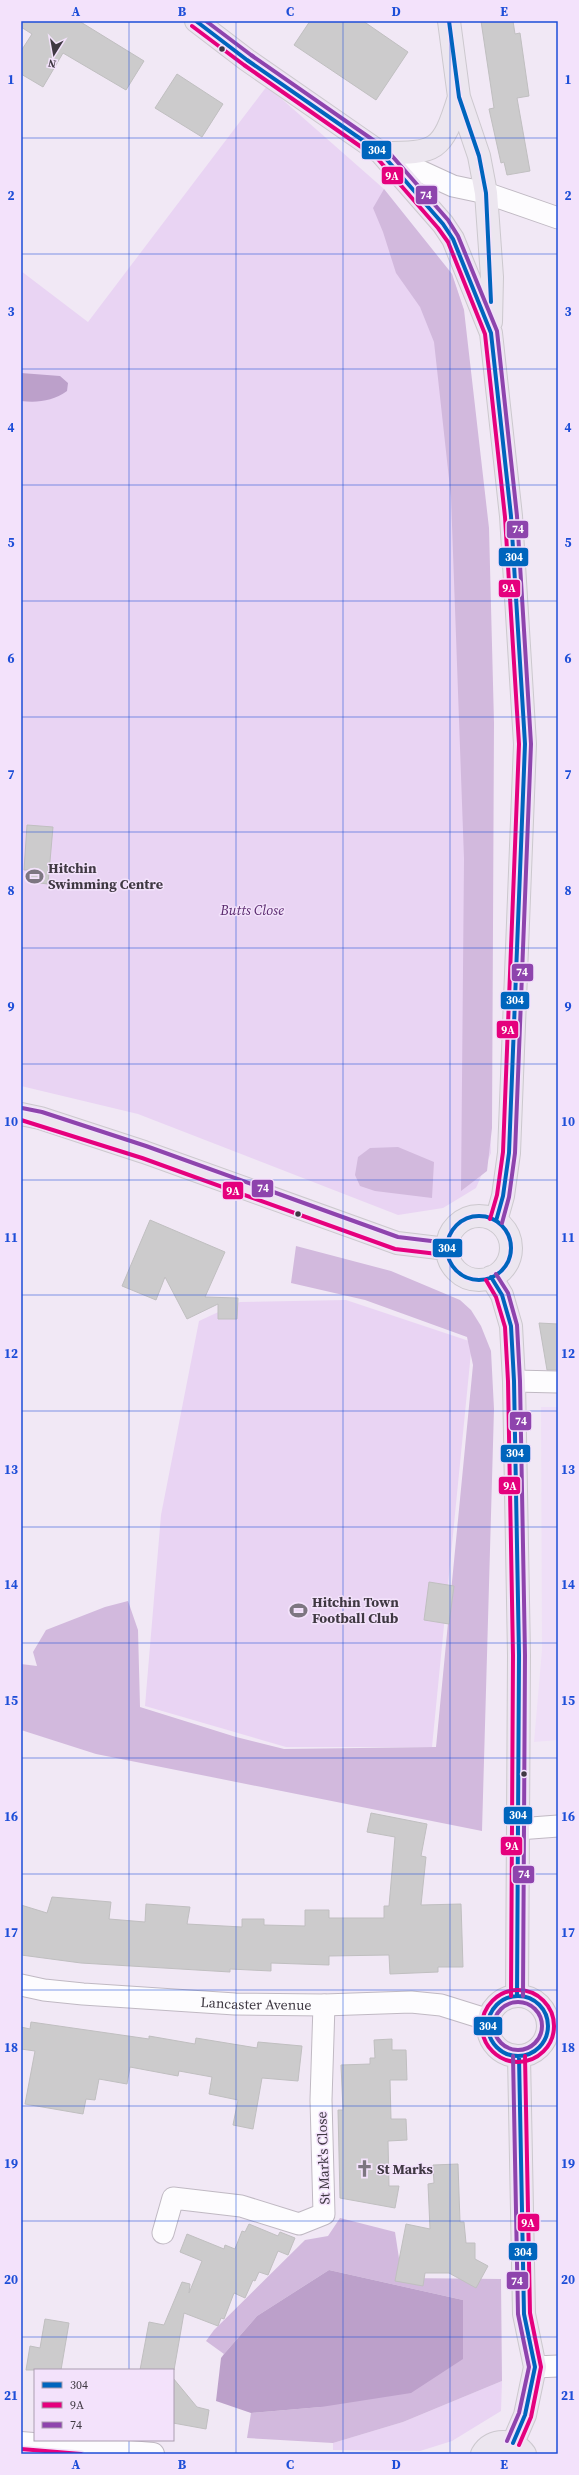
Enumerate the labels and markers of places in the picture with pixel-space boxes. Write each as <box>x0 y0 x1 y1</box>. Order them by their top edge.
unlabelled marker <box>217 44 227 54</box>
place label: Hitchin Swimming Centre <box>48 858 163 894</box>
sports icon: Hitchin Swimming Centre <box>25 866 45 886</box>
unlabelled marker <box>293 1209 303 1219</box>
place label: Hitchin Town Football Club <box>312 1592 399 1628</box>
sports icon: Hitchin Town Football Club <box>289 1600 309 1620</box>
unlabelled marker <box>519 1769 529 1779</box>
church icon: St Marks <box>354 2159 374 2179</box>
place label: St Marks <box>377 2159 434 2179</box>

